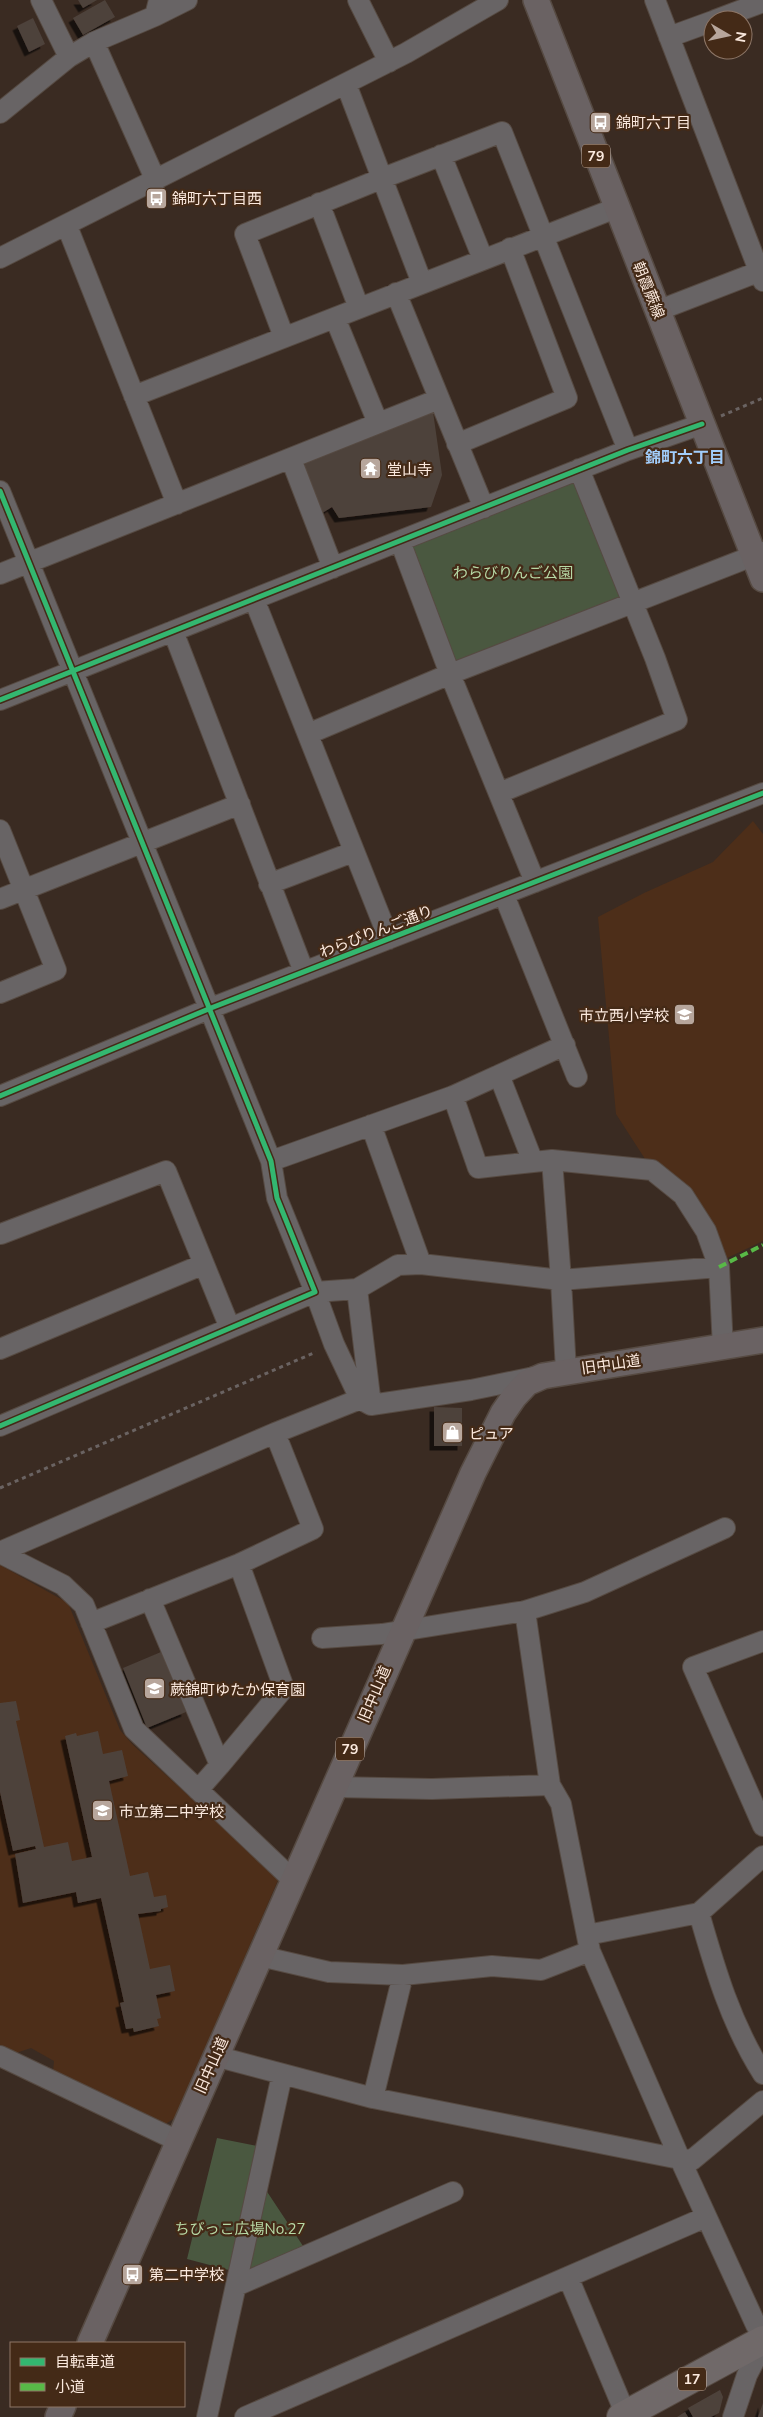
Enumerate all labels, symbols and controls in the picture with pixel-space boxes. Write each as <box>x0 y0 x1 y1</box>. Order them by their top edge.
north arrow <box>703 10 753 60</box>
text: N <box>731 30 751 44</box>
bus stop icon: 錦町六丁目 <box>588 110 612 134</box>
place label: 錦町六丁目 <box>616 113 691 132</box>
road number: 79 <box>582 144 610 168</box>
bus stop icon: 錦町六丁目西 <box>144 186 168 210</box>
place label: 錦町六丁目西 <box>172 189 262 208</box>
street label: 朝霞蕨線 <box>629 259 669 321</box>
district label: 錦町六丁目 <box>645 447 725 467</box>
temple icon: 堂山寺 <box>359 457 383 481</box>
place label: 堂山寺 <box>387 460 432 479</box>
park label: わらびりんご公園 <box>453 563 573 582</box>
street label: わらびりんご通り <box>317 901 435 961</box>
school or university icon: 市立西小学校 <box>673 1003 697 1027</box>
place label: 市立西小学校 <box>579 1006 669 1025</box>
street label: 旧中山道 <box>580 1350 642 1378</box>
shop icon: ピュア <box>441 1421 465 1445</box>
place label: ピュア <box>469 1424 514 1443</box>
street label: 旧中山道 <box>354 1663 394 1725</box>
school or university icon: 蕨錦町ゆたか保育園 <box>142 1677 166 1701</box>
place label: 蕨錦町ゆたか保育園 <box>170 1680 305 1699</box>
road number: 79 <box>336 1738 364 1760</box>
school or university icon: 市立第二中学校 <box>91 1799 115 1823</box>
place label: 市立第二中学校 <box>119 1802 224 1821</box>
street label: 旧中山道 <box>190 2034 232 2096</box>
park label: ちびっこ広場No.27 <box>175 2219 305 2238</box>
bus stop icon: 第二中学校 <box>121 2262 145 2286</box>
place label: 第二中学校 <box>149 2265 224 2284</box>
legend <box>10 2342 185 2407</box>
text: 自転車道 <box>55 2352 115 2371</box>
road number: 17 <box>678 2368 706 2390</box>
text: 小道 <box>55 2377 85 2396</box>

